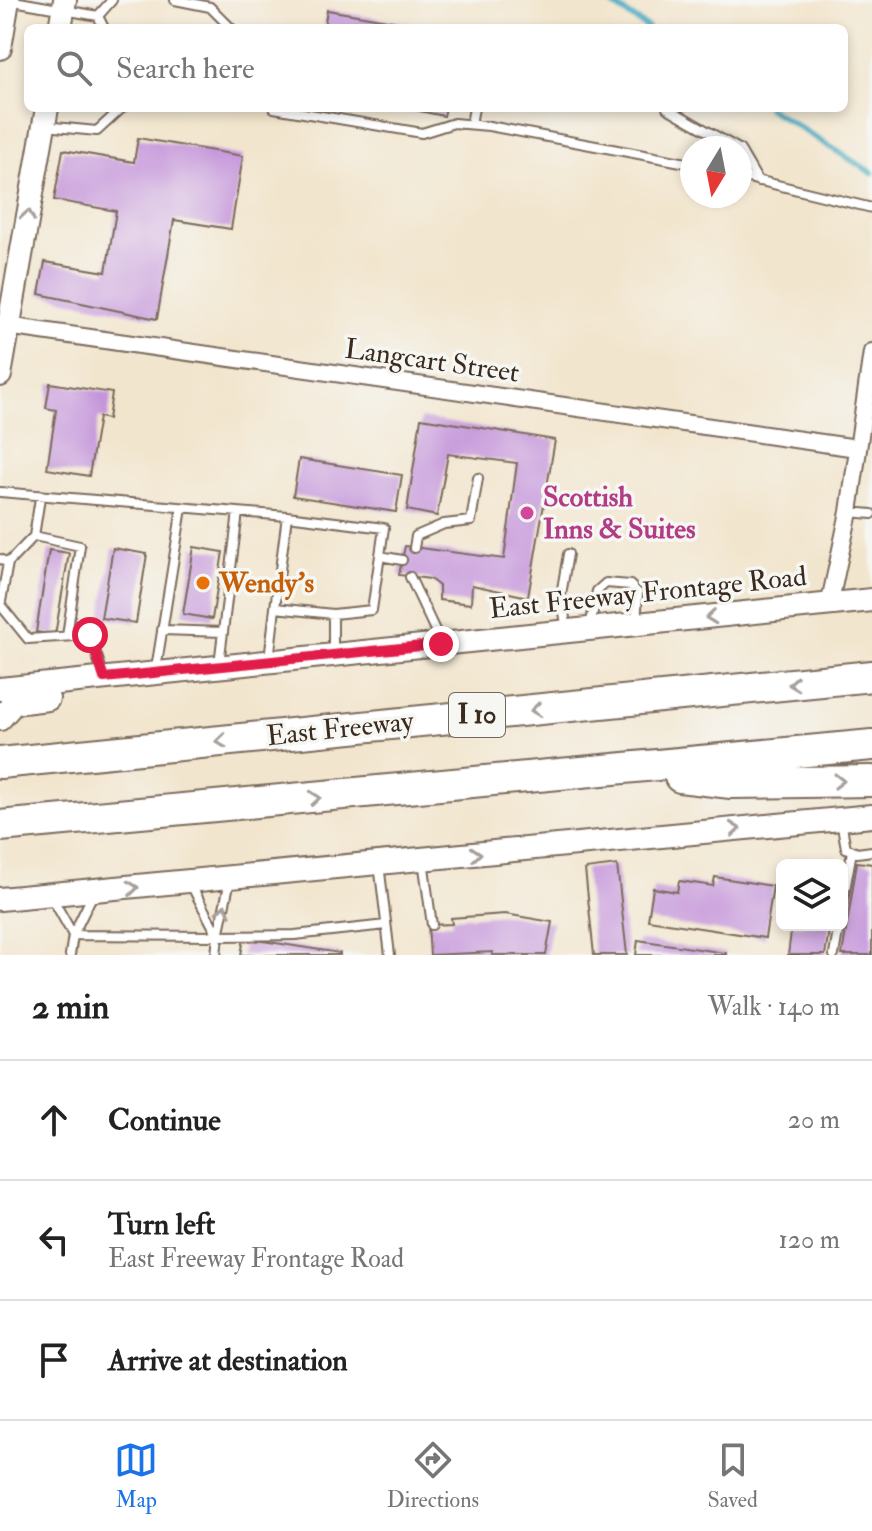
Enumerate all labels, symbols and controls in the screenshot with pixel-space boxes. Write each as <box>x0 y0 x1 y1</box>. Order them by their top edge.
search box <box>24 24 848 112</box>
icon: search <box>52 46 96 90</box>
text: Search here <box>116 50 255 87</box>
north arrow <box>680 136 752 208</box>
one-way arrow <box>19 209 36 222</box>
street label: Langcart Street <box>343 331 521 391</box>
place label: Scottish Inns & Suites <box>543 480 696 547</box>
marker: Scottish Inns & Suites <box>518 504 536 522</box>
street label: East Freeway Frontage Road <box>488 559 809 627</box>
place label: Wendy's <box>218 566 314 601</box>
marker: Wendy's <box>194 574 212 592</box>
one-way arrow <box>704 608 717 625</box>
route start <box>72 617 108 653</box>
route end <box>423 626 459 662</box>
one-way arrow <box>787 675 800 692</box>
road number: I 10 <box>449 693 505 737</box>
one-way arrow <box>529 701 542 718</box>
street label: East Freeway <box>265 704 416 754</box>
one-way arrow <box>214 732 227 749</box>
one-way arrow <box>833 772 846 790</box>
one-way arrow <box>309 789 322 806</box>
one-way arrow <box>729 821 742 838</box>
one-way arrow <box>470 846 483 863</box>
map controls <box>776 859 848 931</box>
button: layers <box>776 859 848 931</box>
one-way arrow <box>127 879 140 896</box>
one-way arrow <box>215 903 232 917</box>
text: 2 min <box>32 986 109 1029</box>
text: Walk · 140 m <box>708 991 840 1023</box>
icon: ahead <box>32 1098 76 1142</box>
text: Continue <box>108 1102 221 1139</box>
text: 20 m <box>788 1104 840 1136</box>
text: Turn left <box>108 1206 215 1243</box>
icon: left <box>32 1218 76 1262</box>
text: 120 m <box>779 1224 840 1256</box>
text: East Freeway Frontage Road <box>108 1243 404 1275</box>
icon: arrive <box>32 1338 76 1382</box>
text: Arrive at destination <box>108 1342 348 1379</box>
tab: Map <box>114 1438 158 1514</box>
tab: Directions <box>387 1438 479 1514</box>
tab: Saved <box>708 1438 758 1514</box>

